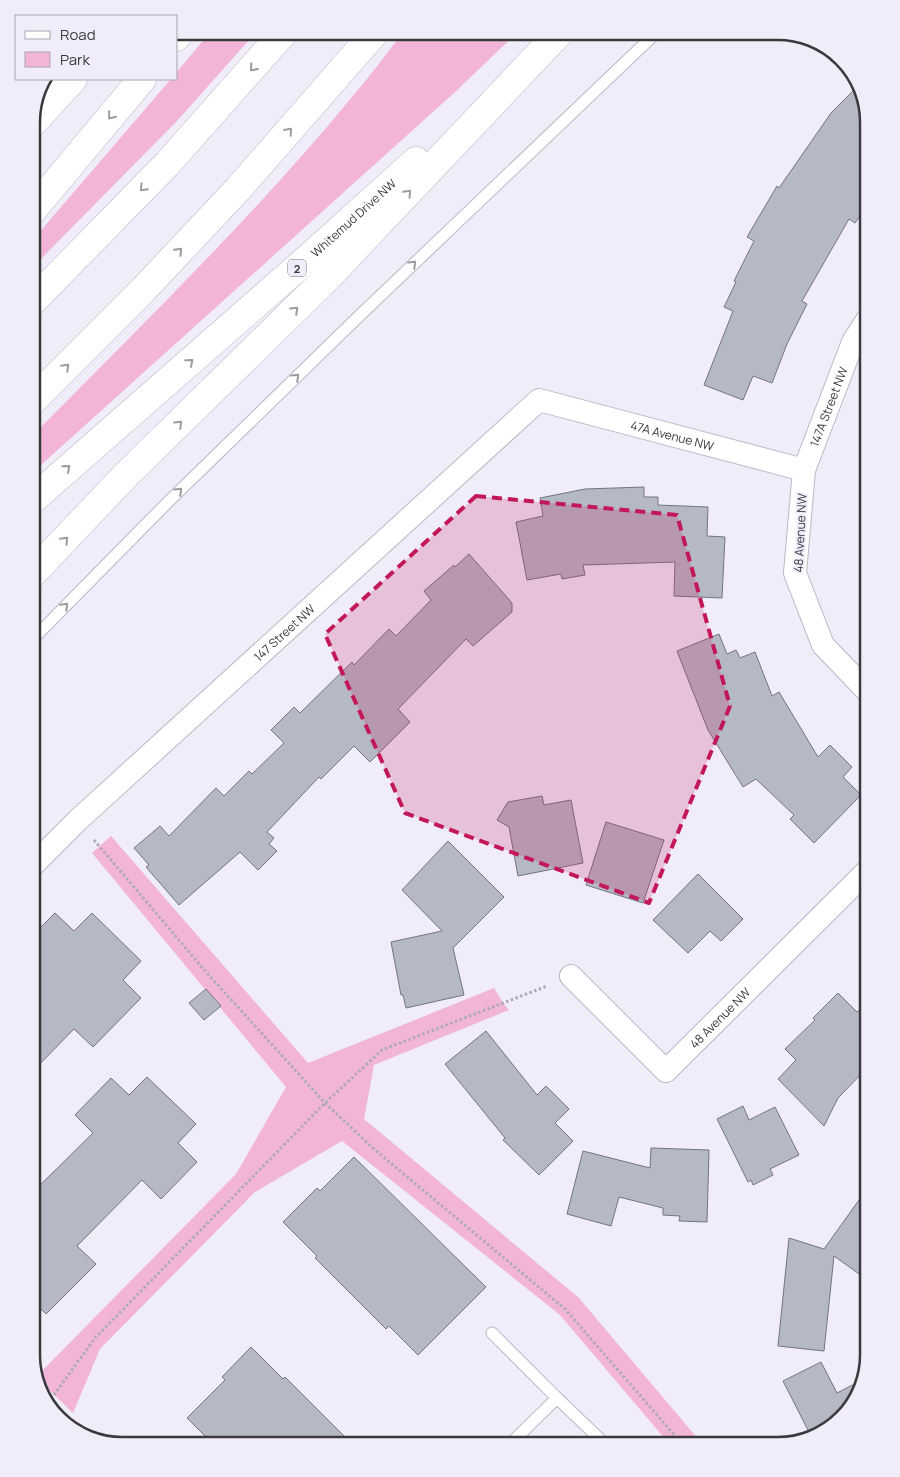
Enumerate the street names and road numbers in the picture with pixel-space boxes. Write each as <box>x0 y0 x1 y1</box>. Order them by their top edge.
street label: Whitemud Drive NW <box>307 174 400 261</box>
road number: 2 <box>288 260 306 276</box>
street label: 147A Street NW <box>805 363 852 449</box>
street label: 47A Avenue NW <box>629 416 717 455</box>
street label: 48 Avenue NW <box>789 492 811 573</box>
street label: 147 Street NW <box>250 600 319 665</box>
street label: 48 Avenue NW <box>685 983 754 1052</box>

